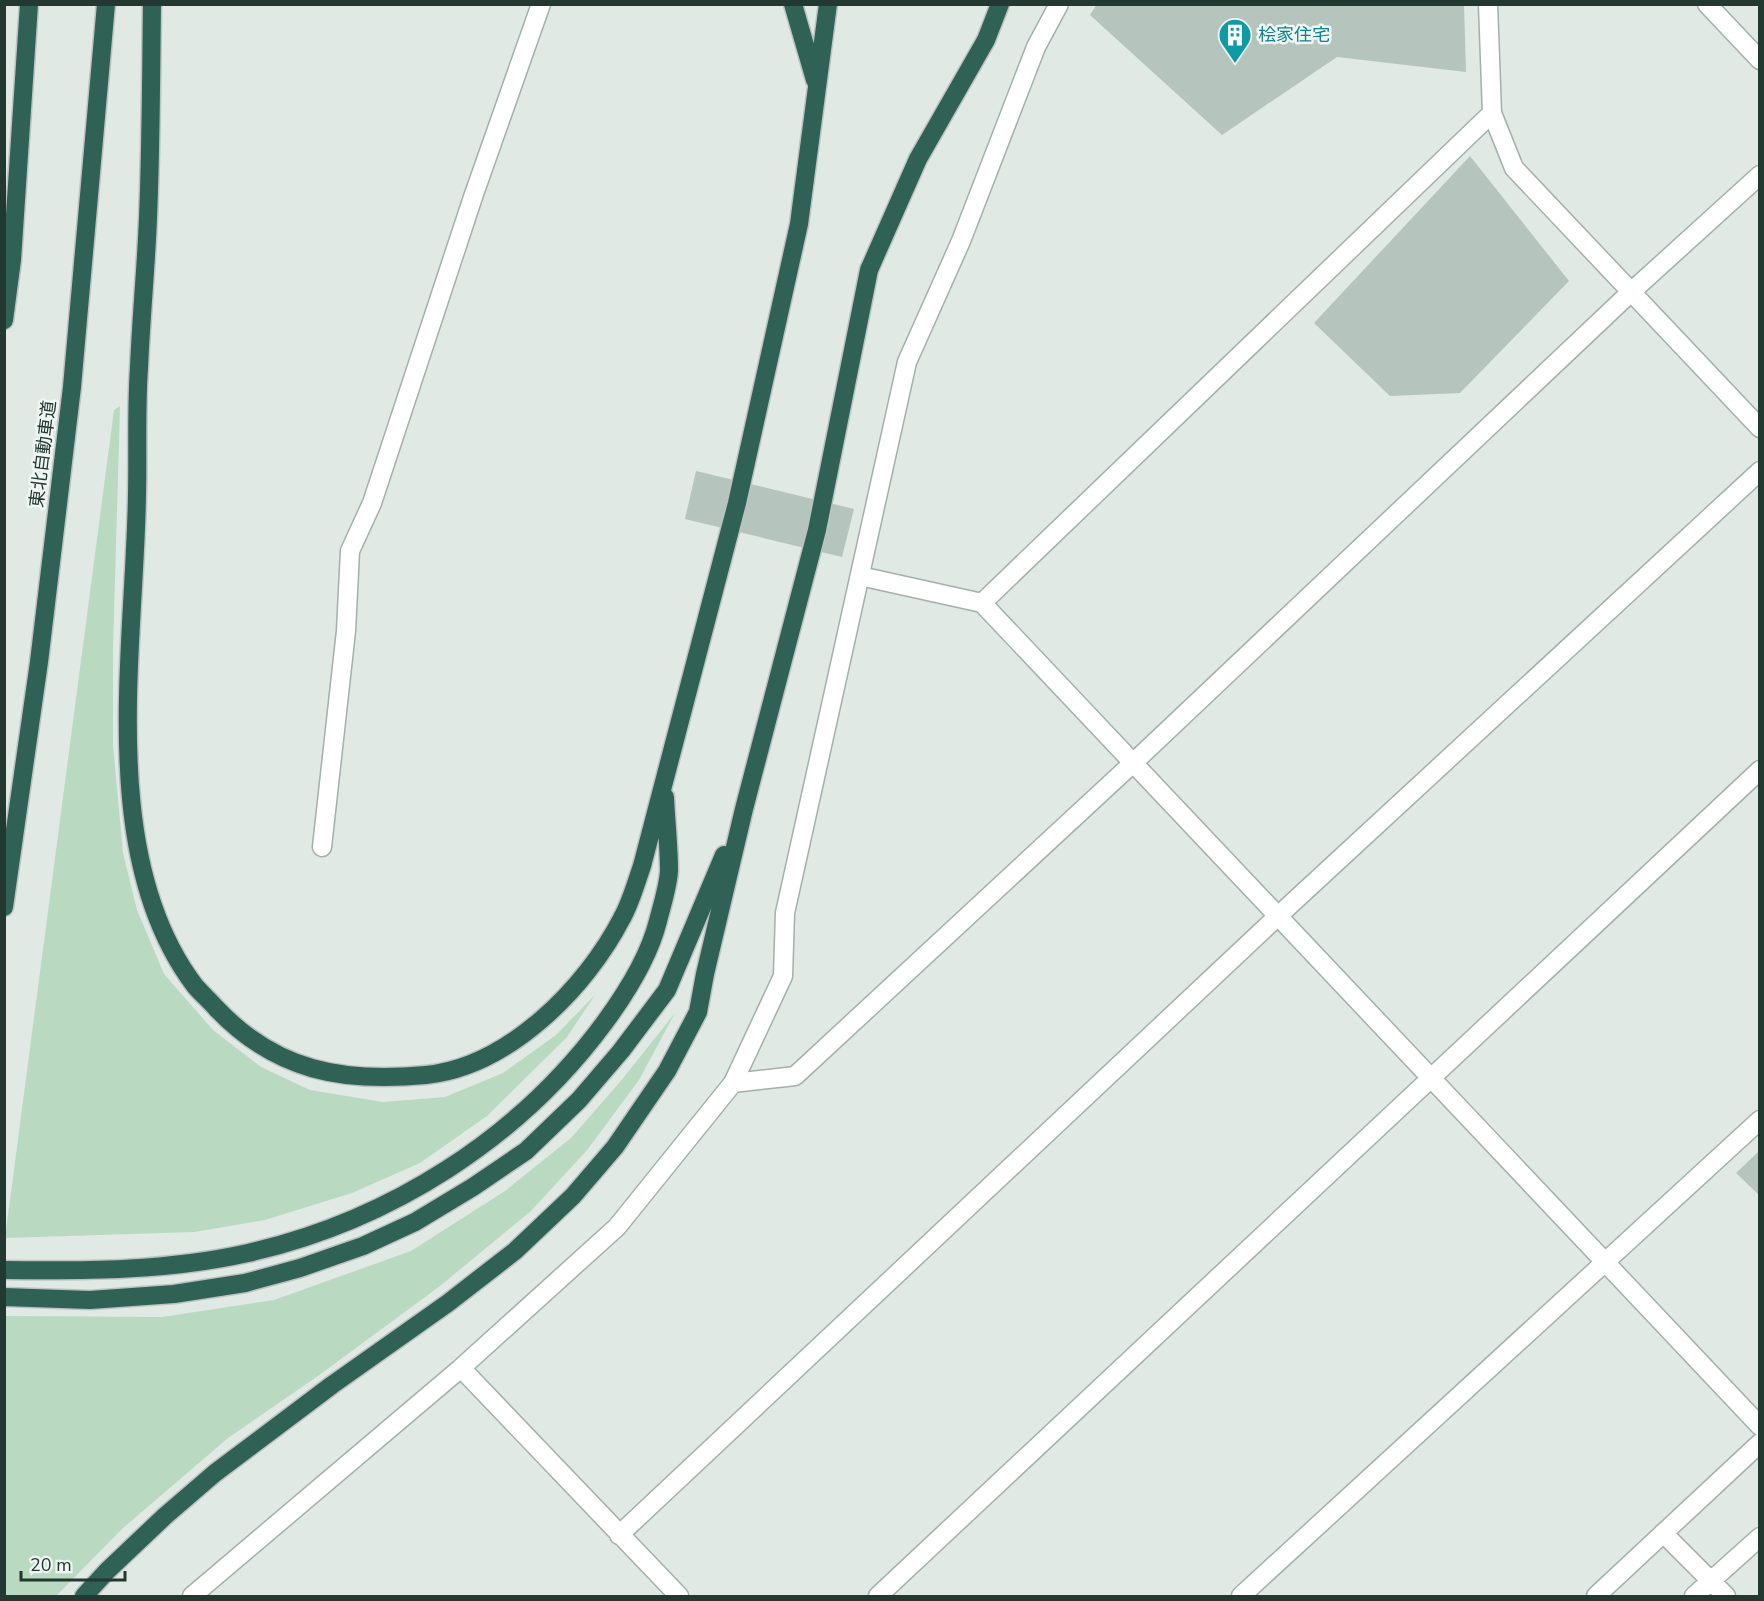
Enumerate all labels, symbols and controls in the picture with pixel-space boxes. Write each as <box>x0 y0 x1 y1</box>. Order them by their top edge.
building icon: 桧家住宅 <box>1217 17 1253 64</box>
place label: 桧家住宅 <box>1258 23 1330 47</box>
street label: 東北自動車道 <box>25 399 61 509</box>
scale bar <box>21 1544 124 1582</box>
text: 20 m <box>30 1553 72 1577</box>

